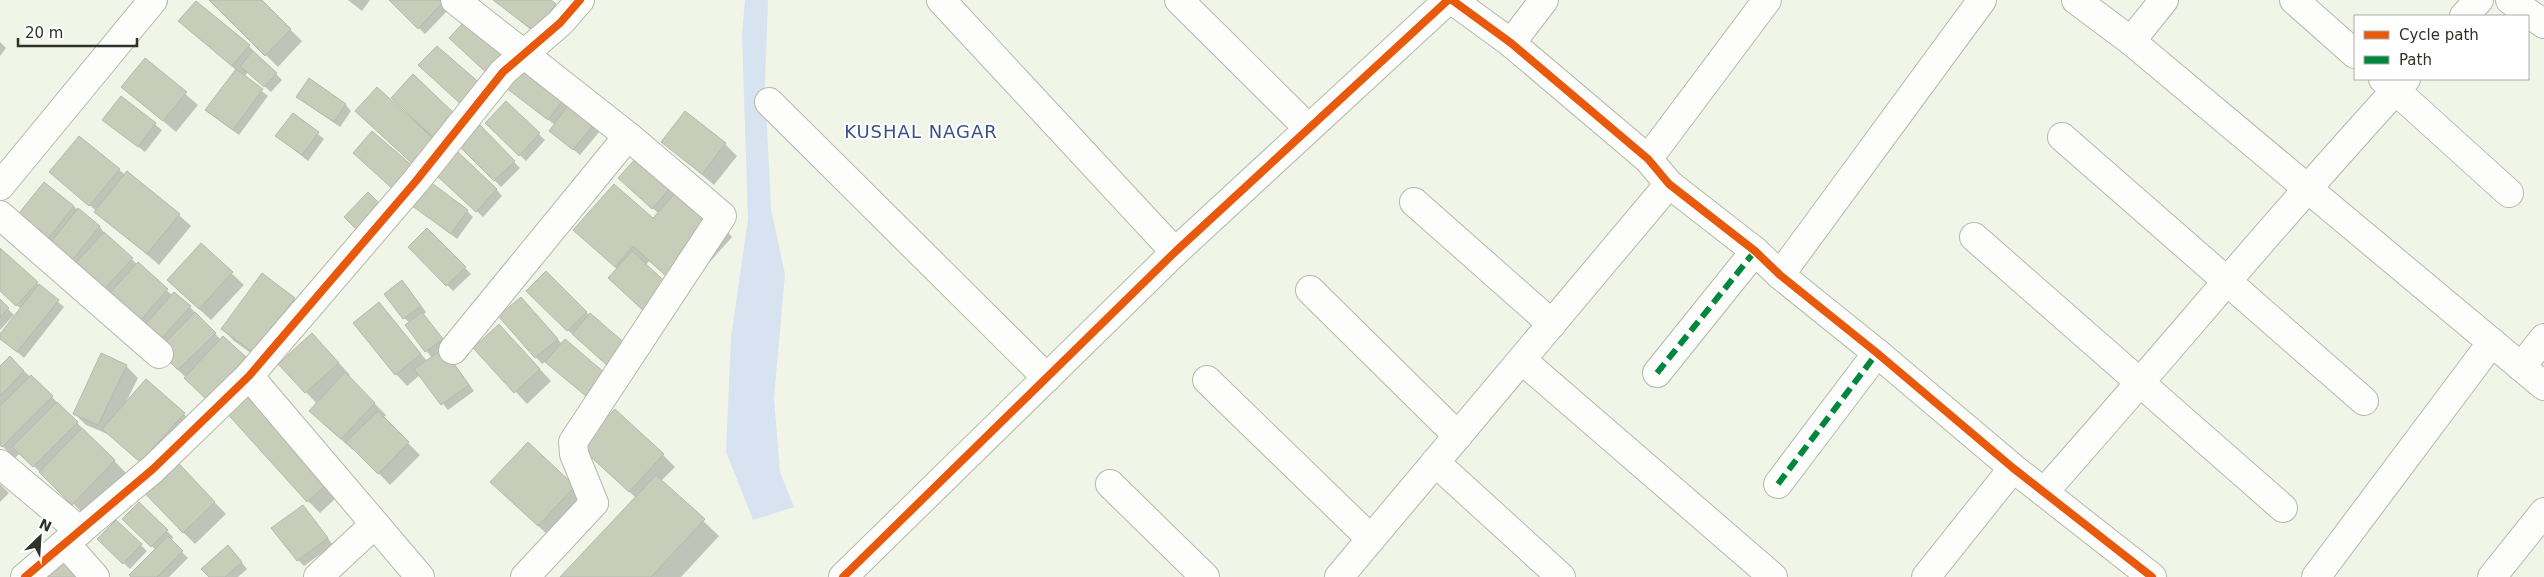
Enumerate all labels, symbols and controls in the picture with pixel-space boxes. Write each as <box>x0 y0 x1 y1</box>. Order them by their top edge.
scale bar <box>18 15 136 47</box>
legend <box>2354 15 2529 80</box>
text: 20 m <box>25 24 63 42</box>
text: Cycle path <box>2399 26 2479 44</box>
text: Path <box>2399 51 2432 69</box>
district label: KUSHAL NAGAR <box>844 121 998 142</box>
north arrow <box>15 512 65 562</box>
text: N <box>37 515 54 535</box>

